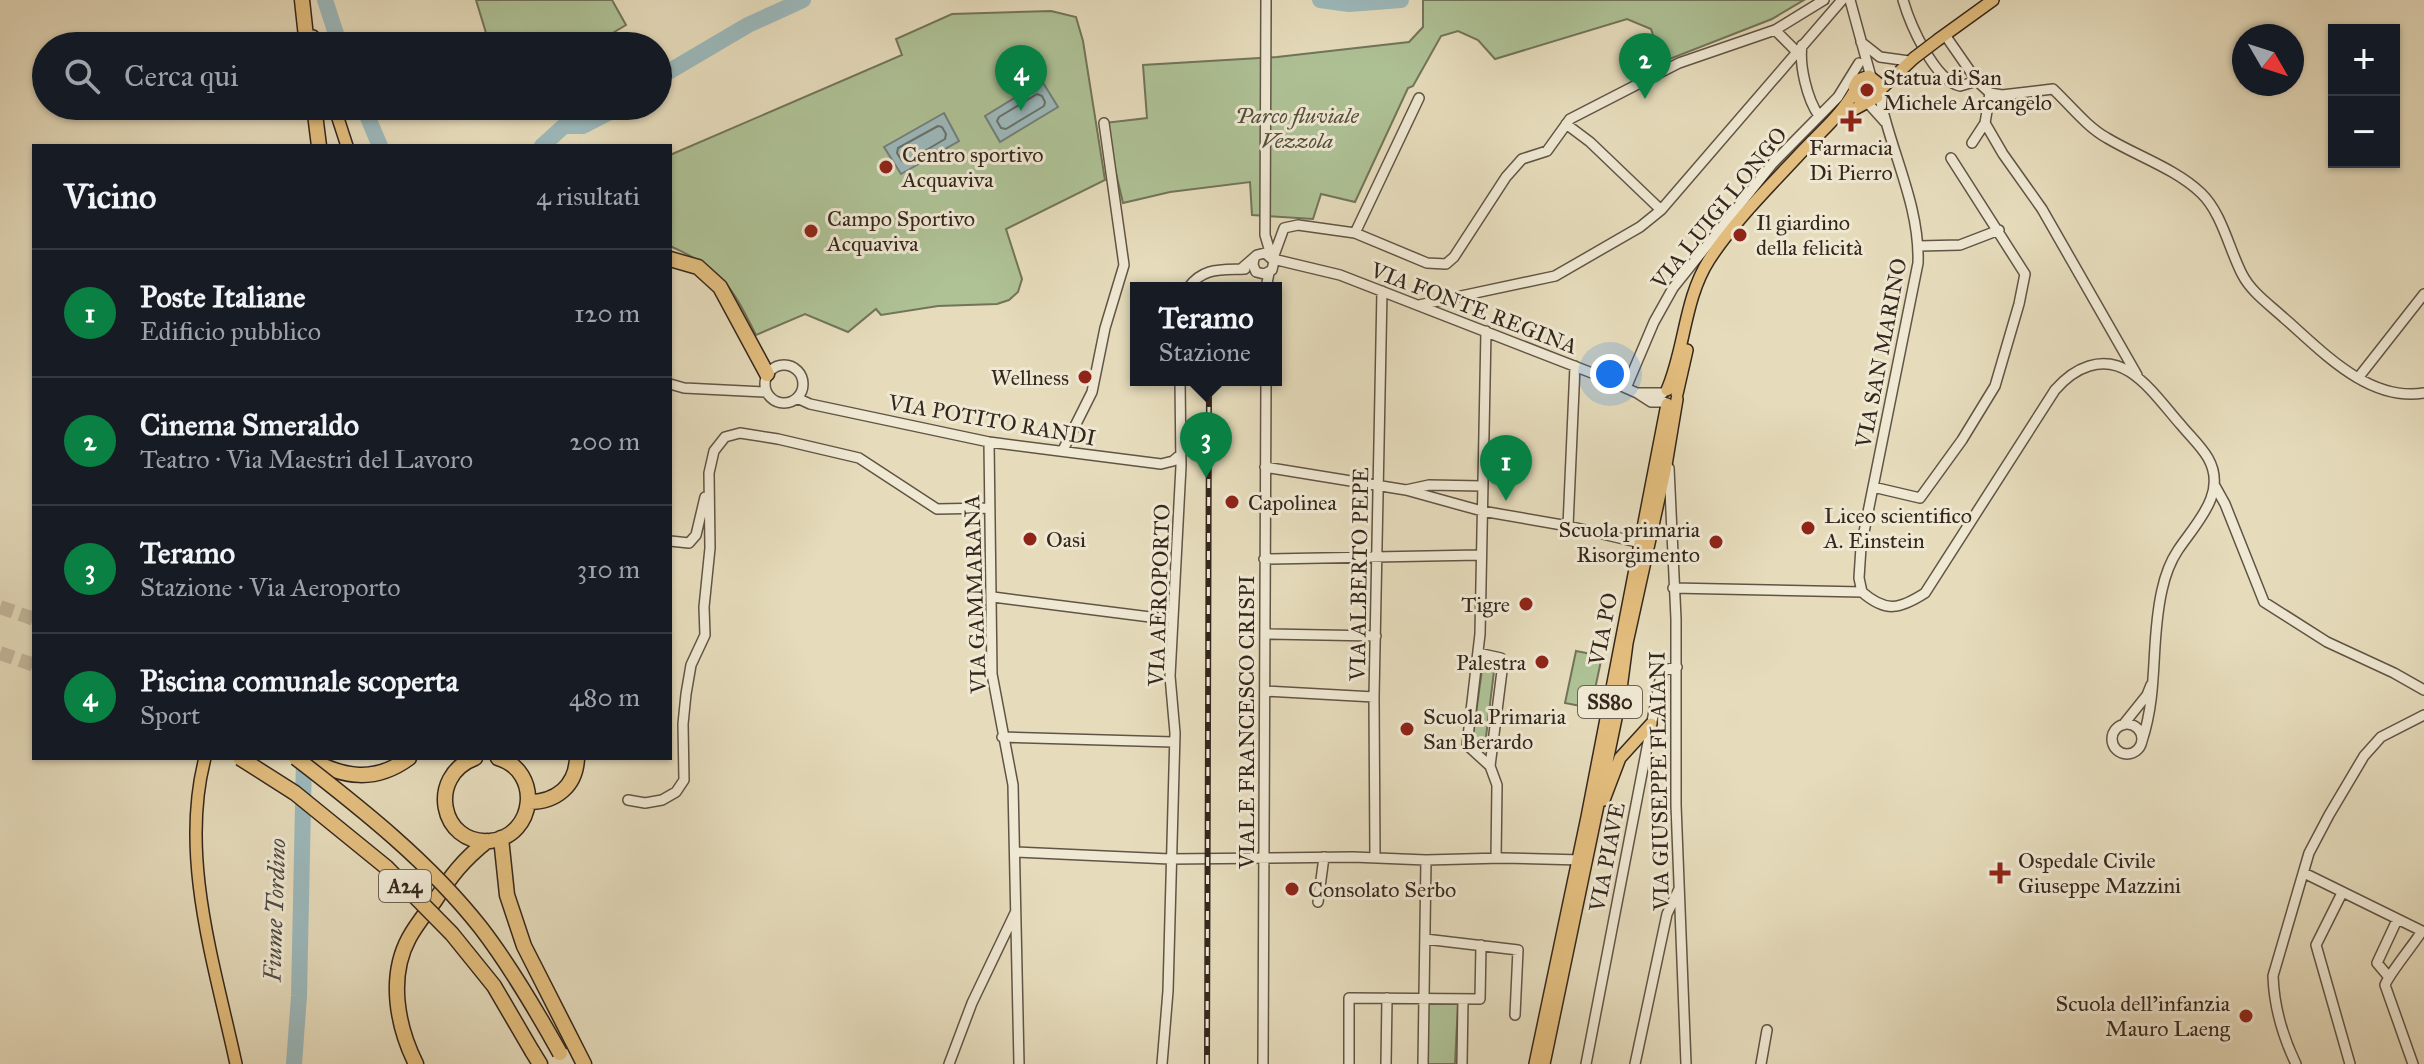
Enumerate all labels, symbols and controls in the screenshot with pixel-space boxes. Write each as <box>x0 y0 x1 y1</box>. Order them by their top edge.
north arrow <box>2232 24 2304 96</box>
map controls <box>2328 24 2400 168</box>
button: + <box>2328 24 2400 96</box>
search box <box>32 32 672 120</box>
pin: 2 <box>1619 33 1671 99</box>
pin: 4 <box>995 45 1047 111</box>
icon: search <box>60 54 104 98</box>
text: Cerca qui <box>124 58 238 94</box>
place label: Statua di San Michele Arcangelo <box>1883 64 2052 116</box>
marker: Statua di San Michele Arcangelo <box>1858 81 1876 99</box>
button: − <box>2328 96 2400 168</box>
park label: Parco fluviale Vezzola <box>1235 102 1359 154</box>
marker: Farmacia Di Pierro <box>1842 112 1860 130</box>
street label: VIA LUIGI LONGO <box>1645 121 1793 295</box>
place label: Farmacia Di Pierro <box>1809 134 1894 186</box>
place label: Centro sportivo Acquaviva <box>901 141 1044 193</box>
marker: Centro sportivo Acquaviva <box>877 158 895 176</box>
text: Vicino <box>64 176 156 217</box>
text: 4 risultati <box>536 180 640 212</box>
place label: Campo Sportivo Acquaviva <box>826 205 975 257</box>
place label: Il giardino della felicità <box>1756 209 1863 261</box>
marker: Campo Sportivo Acquaviva <box>802 222 820 240</box>
marker: Il giardino della felicità <box>1731 226 1749 244</box>
street label: VIA FONTE REGINA <box>1366 256 1581 360</box>
street label: VIA SAN MARINO <box>1849 256 1913 451</box>
text: Poste Italiane <box>140 279 306 315</box>
popup <box>1130 282 1282 386</box>
text: 1 <box>85 297 95 329</box>
text: 120 m <box>574 297 640 329</box>
text: Teramo <box>1159 300 1253 336</box>
text: Edificio pubblico <box>140 315 321 347</box>
text: Stazione <box>1159 336 1251 368</box>
your location <box>1590 354 1630 394</box>
place label: Wellness <box>991 364 1069 391</box>
marker: Wellness <box>1076 368 1094 386</box>
street label: VIA POTITO RANDI <box>885 388 1098 452</box>
text: Cinema Smeraldo <box>140 407 359 443</box>
pin: 3 <box>1180 412 1232 478</box>
text: 2 <box>84 425 96 457</box>
text: 200 m <box>569 425 640 457</box>
pin: 1 <box>1480 435 1532 501</box>
text: Teatro · Via Maestri del Lavoro <box>140 443 473 475</box>
street label: VIA ALBERTO PEPE <box>1344 467 1374 682</box>
place label: Capolinea <box>1248 489 1338 516</box>
marker: Capolinea <box>1223 493 1241 511</box>
street label: VIA GAMMARANA <box>958 494 992 695</box>
place label: Liceo scientifico A. Einstein <box>1823 502 1972 554</box>
street label: VIA AEROPORTO <box>1142 503 1176 688</box>
place label: Scuola primaria Risorgimento <box>1559 516 1701 568</box>
marker: Liceo scientifico A. Einstein <box>1799 519 1817 537</box>
place label: Oasi <box>1046 526 1086 553</box>
marker: Oasi <box>1021 530 1039 548</box>
marker: Scuola primaria Risorgimento <box>1707 533 1725 551</box>
text: Teramo <box>140 535 235 571</box>
text: 3 <box>85 553 95 585</box>
text: 310 m <box>577 553 640 585</box>
text: Stazione · Via Aeroporto <box>140 571 401 603</box>
street label: VIALE FRANCESCO CRISPI <box>1233 575 1260 870</box>
street label: VIA PO <box>1583 590 1623 669</box>
place label: Tigre <box>1461 591 1510 618</box>
marker: Tigre <box>1517 595 1535 613</box>
place label: Palestra <box>1456 649 1527 676</box>
street label: VIA GIUSEPPE FLAIANI <box>1643 651 1675 912</box>
marker: Palestra <box>1533 653 1551 671</box>
text: Piscina comunale scoperta <box>140 663 458 699</box>
text: 4 <box>83 681 97 713</box>
text: 480 m <box>569 681 640 713</box>
road number: SS80 <box>1578 686 1642 718</box>
text: Sport <box>140 699 200 731</box>
place label: Scuola Primaria San Berardo <box>1423 703 1567 755</box>
marker: Scuola Primaria San Berardo <box>1398 720 1416 738</box>
street label: VIA PIAVE <box>1583 800 1631 915</box>
water label: Fiume Tordino <box>257 838 292 983</box>
place label: Ospedale Civile Giuseppe Mazzini <box>2018 847 2181 899</box>
marker: Ospedale Civile Giuseppe Mazzini <box>1989 862 2011 884</box>
road number: A24 <box>379 870 431 902</box>
place label: Consolato Serbo <box>1308 876 1456 903</box>
marker: Consolato Serbo <box>1283 880 1301 898</box>
place label: Scuola dell'infanzia Mauro Laeng <box>2056 990 2231 1042</box>
marker: Scuola dell'infanzia Mauro Laeng <box>2237 1007 2255 1025</box>

